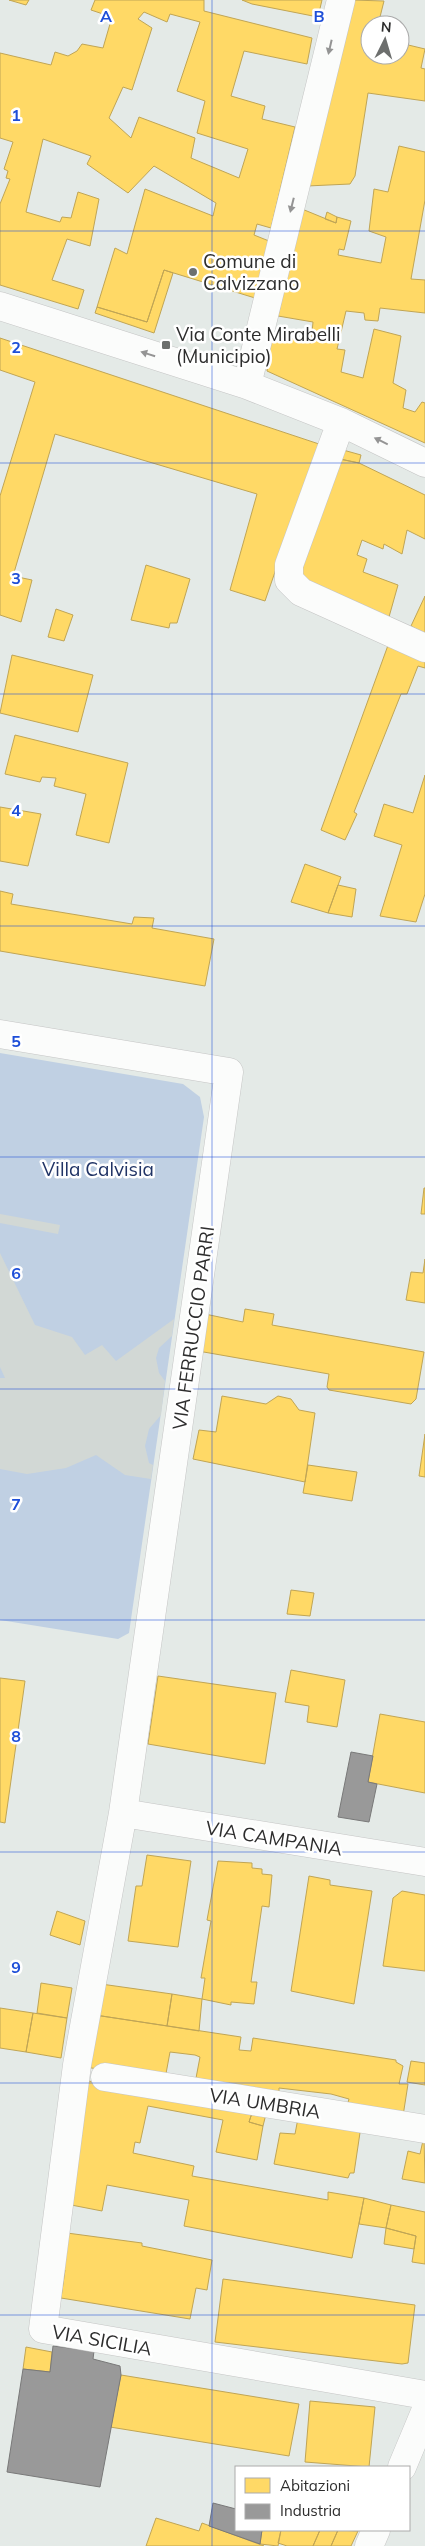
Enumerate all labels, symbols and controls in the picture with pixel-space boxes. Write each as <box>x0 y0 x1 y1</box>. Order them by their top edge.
text: A <box>100 6 112 26</box>
text: B <box>313 6 325 26</box>
north arrow <box>360 15 410 65</box>
text: N <box>380 18 392 36</box>
one-way arrow <box>326 40 334 55</box>
text: 1 <box>11 105 21 125</box>
one-way arrow <box>288 198 296 213</box>
place label: Comune di Calvizzano <box>203 249 299 295</box>
marker: Comune di Calvizzano <box>187 266 199 278</box>
place label: Via Conte Mirabelli (Municipio) <box>176 322 341 368</box>
text: 2 <box>11 337 21 357</box>
marker: Via Conte Mirabelli (Municipio) <box>160 339 172 351</box>
one-way arrow <box>140 349 155 357</box>
one-way arrow <box>374 437 388 445</box>
text: 3 <box>11 568 21 588</box>
text: 4 <box>11 800 21 820</box>
text: 5 <box>11 1031 21 1051</box>
park label: Villa Calvisia <box>42 1157 154 1181</box>
street label: VIA FERRUCCIO PARRI <box>167 1225 219 1431</box>
text: 6 <box>11 1263 21 1283</box>
text: 7 <box>11 1494 21 1514</box>
text: 8 <box>11 1726 21 1746</box>
street label: VIA CAMPANIA <box>204 1815 344 1861</box>
text: 9 <box>11 1957 21 1977</box>
street label: VIA UMBRIA <box>208 2082 322 2124</box>
street label: VIA SICILIA <box>50 2319 154 2361</box>
legend <box>235 2466 410 2531</box>
text: Abitazioni <box>280 2476 350 2495</box>
text: Industria <box>280 2501 341 2520</box>

